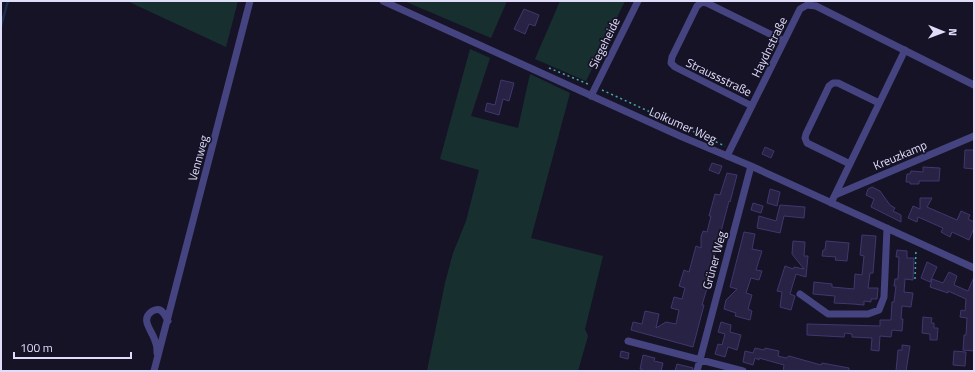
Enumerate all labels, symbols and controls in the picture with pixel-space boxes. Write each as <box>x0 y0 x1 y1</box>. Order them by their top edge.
north arrow <box>923 12 963 52</box>
street label: Haydnstraße <box>746 13 792 81</box>
street label: Siegeheide <box>583 14 625 72</box>
text: N <box>945 28 961 36</box>
street label: Straussstraße <box>683 53 755 101</box>
street label: Loikumer Weg <box>646 102 720 148</box>
street label: Vennweg <box>183 133 213 183</box>
street label: Kreuzkamp <box>870 135 930 175</box>
street label: Grüner Weg <box>697 229 731 291</box>
scale bar <box>14 334 131 360</box>
text: 100 m <box>20 338 53 357</box>

